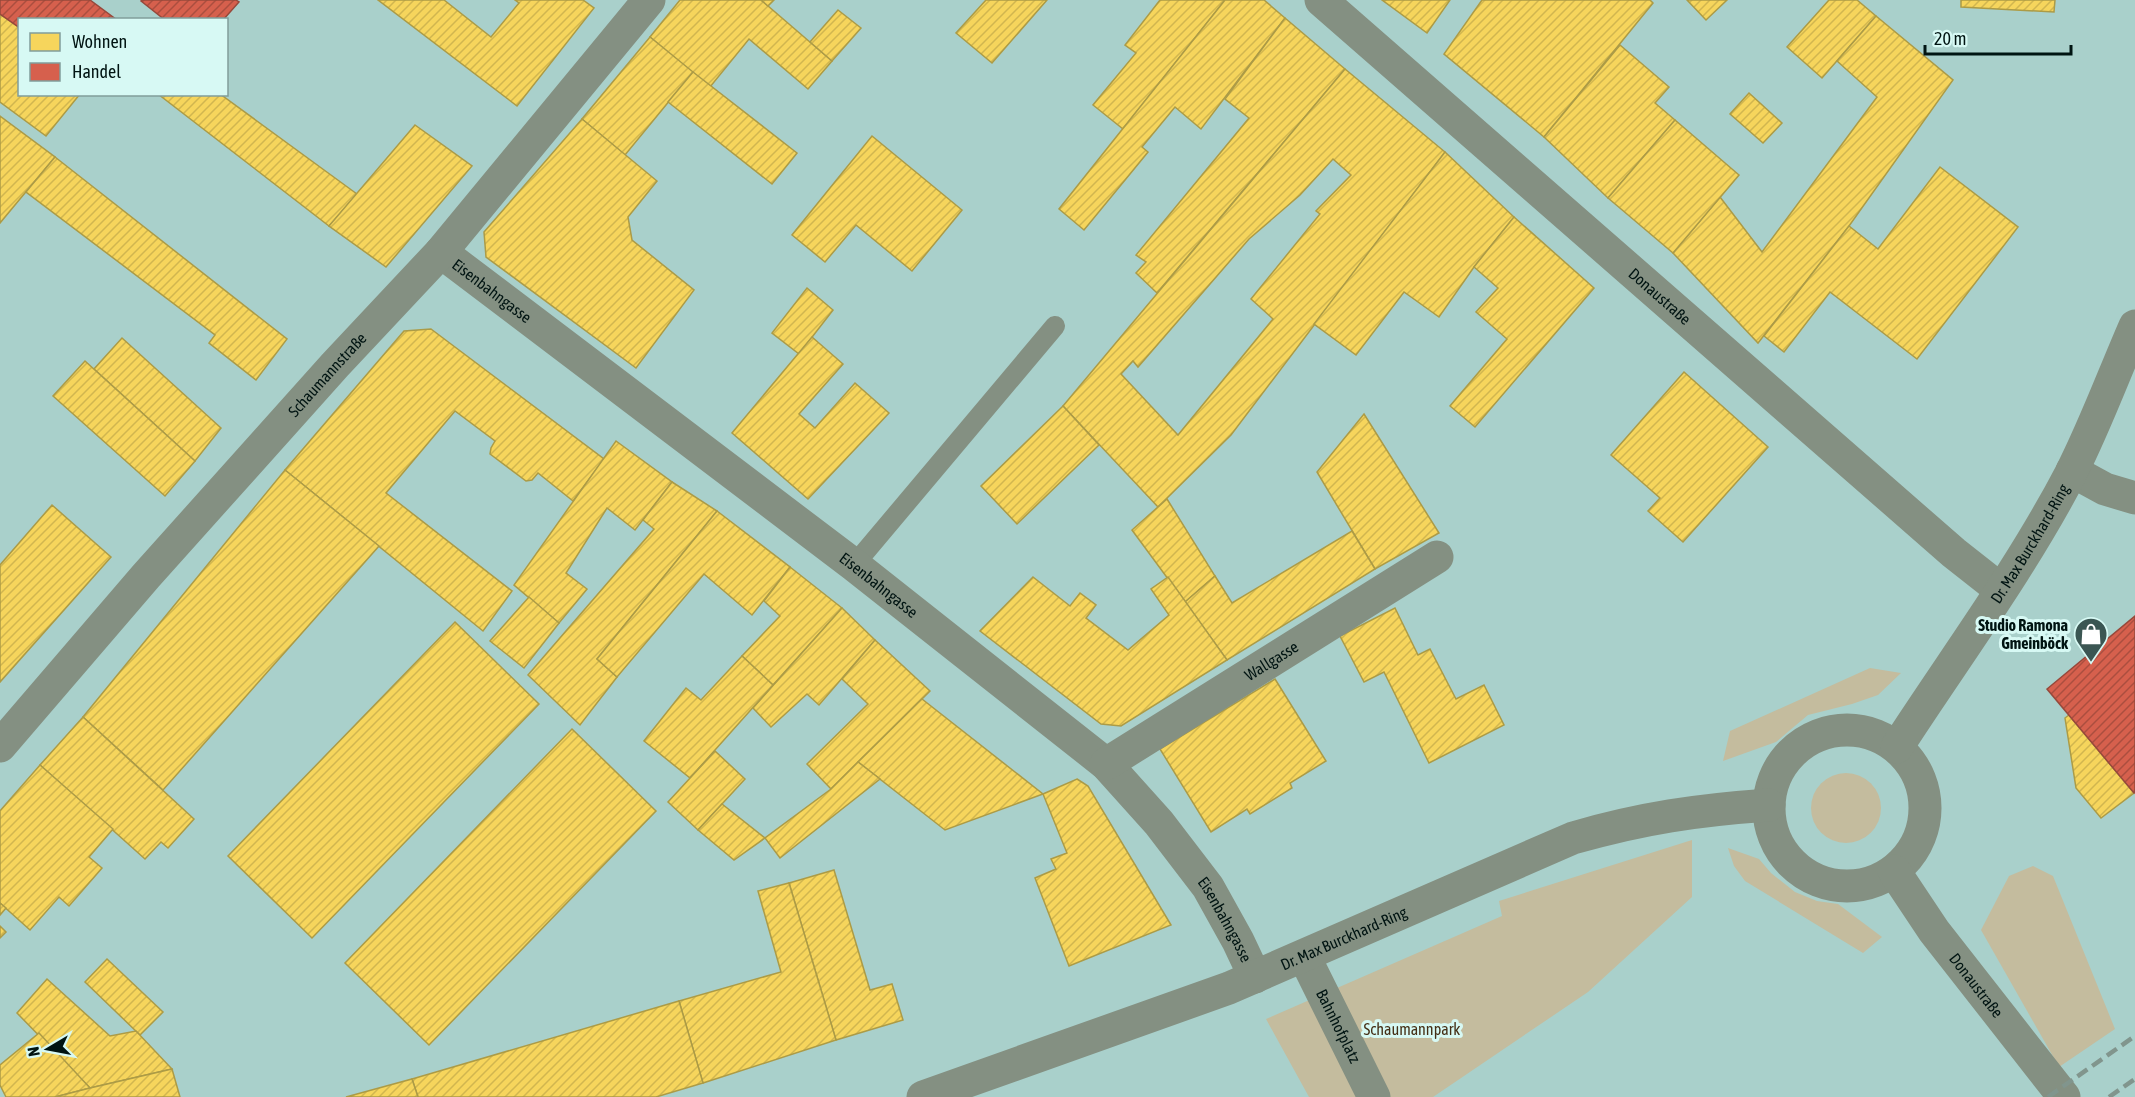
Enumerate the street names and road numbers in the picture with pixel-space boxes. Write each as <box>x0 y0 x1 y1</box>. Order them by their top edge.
street label: Eisenbahngasse <box>449 255 535 326</box>
street label: Donaustraße <box>1625 264 1695 328</box>
street label: Schaumannstraße <box>284 329 370 420</box>
street label: Dr. Max Burckhard-Ring <box>1987 481 2073 606</box>
street label: Eisenbahngasse <box>836 549 922 621</box>
street label: Wallgasse <box>1241 637 1301 684</box>
street label: Eisenbahngasse <box>1195 873 1256 965</box>
street label: Dr. Max Burckhard-Ring <box>1278 903 1410 973</box>
street label: Donaustraße <box>1946 950 2007 1021</box>
street label: Bahnhofplatz <box>1313 986 1365 1066</box>

